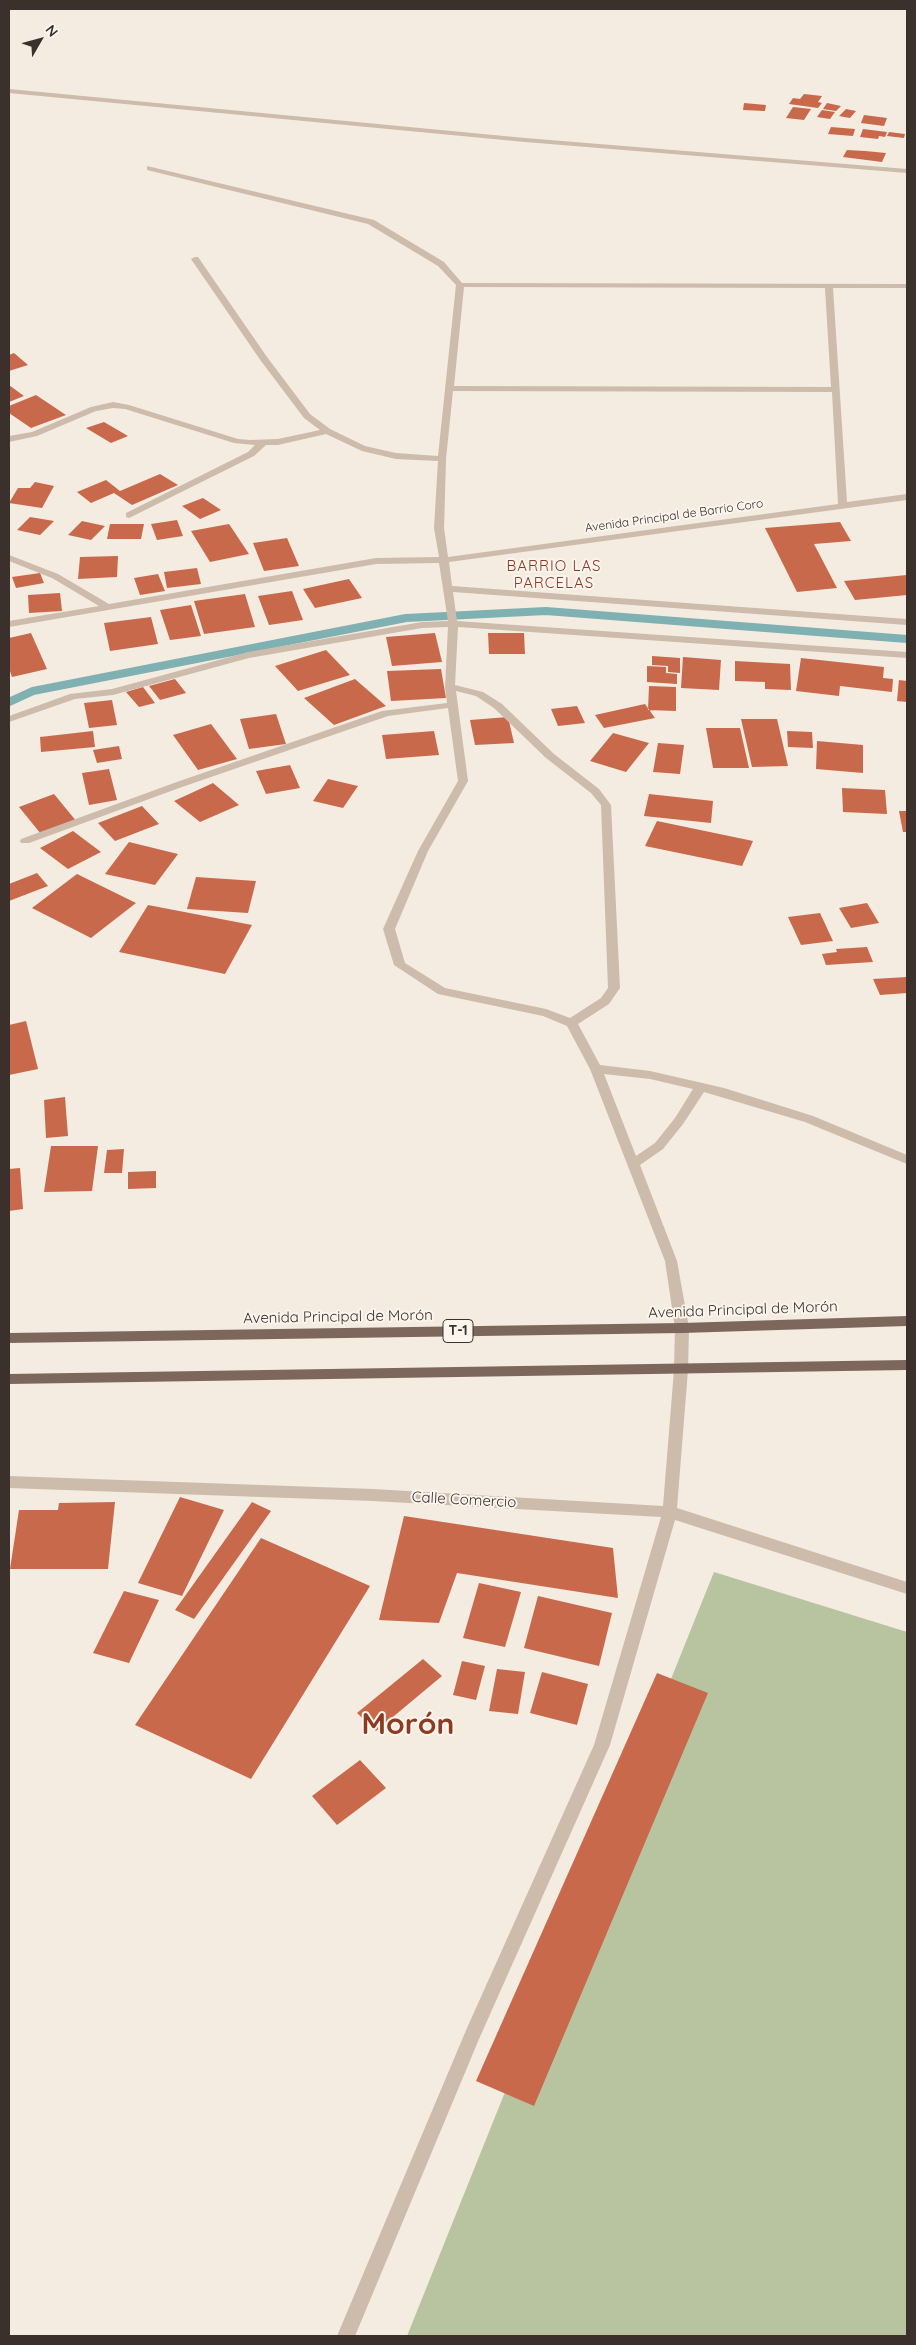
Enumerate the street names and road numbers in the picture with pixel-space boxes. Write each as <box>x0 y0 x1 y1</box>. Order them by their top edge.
street label: Avenida Principal de Barrio Coro <box>584 496 764 536</box>
street label: Avenida Principal de Morón <box>648 1298 838 1322</box>
street label: Avenida Principal de Morón <box>243 1306 433 1328</box>
road number: T-1 <box>443 1320 473 1342</box>
street label: Calle Comercio <box>411 1488 517 1512</box>

